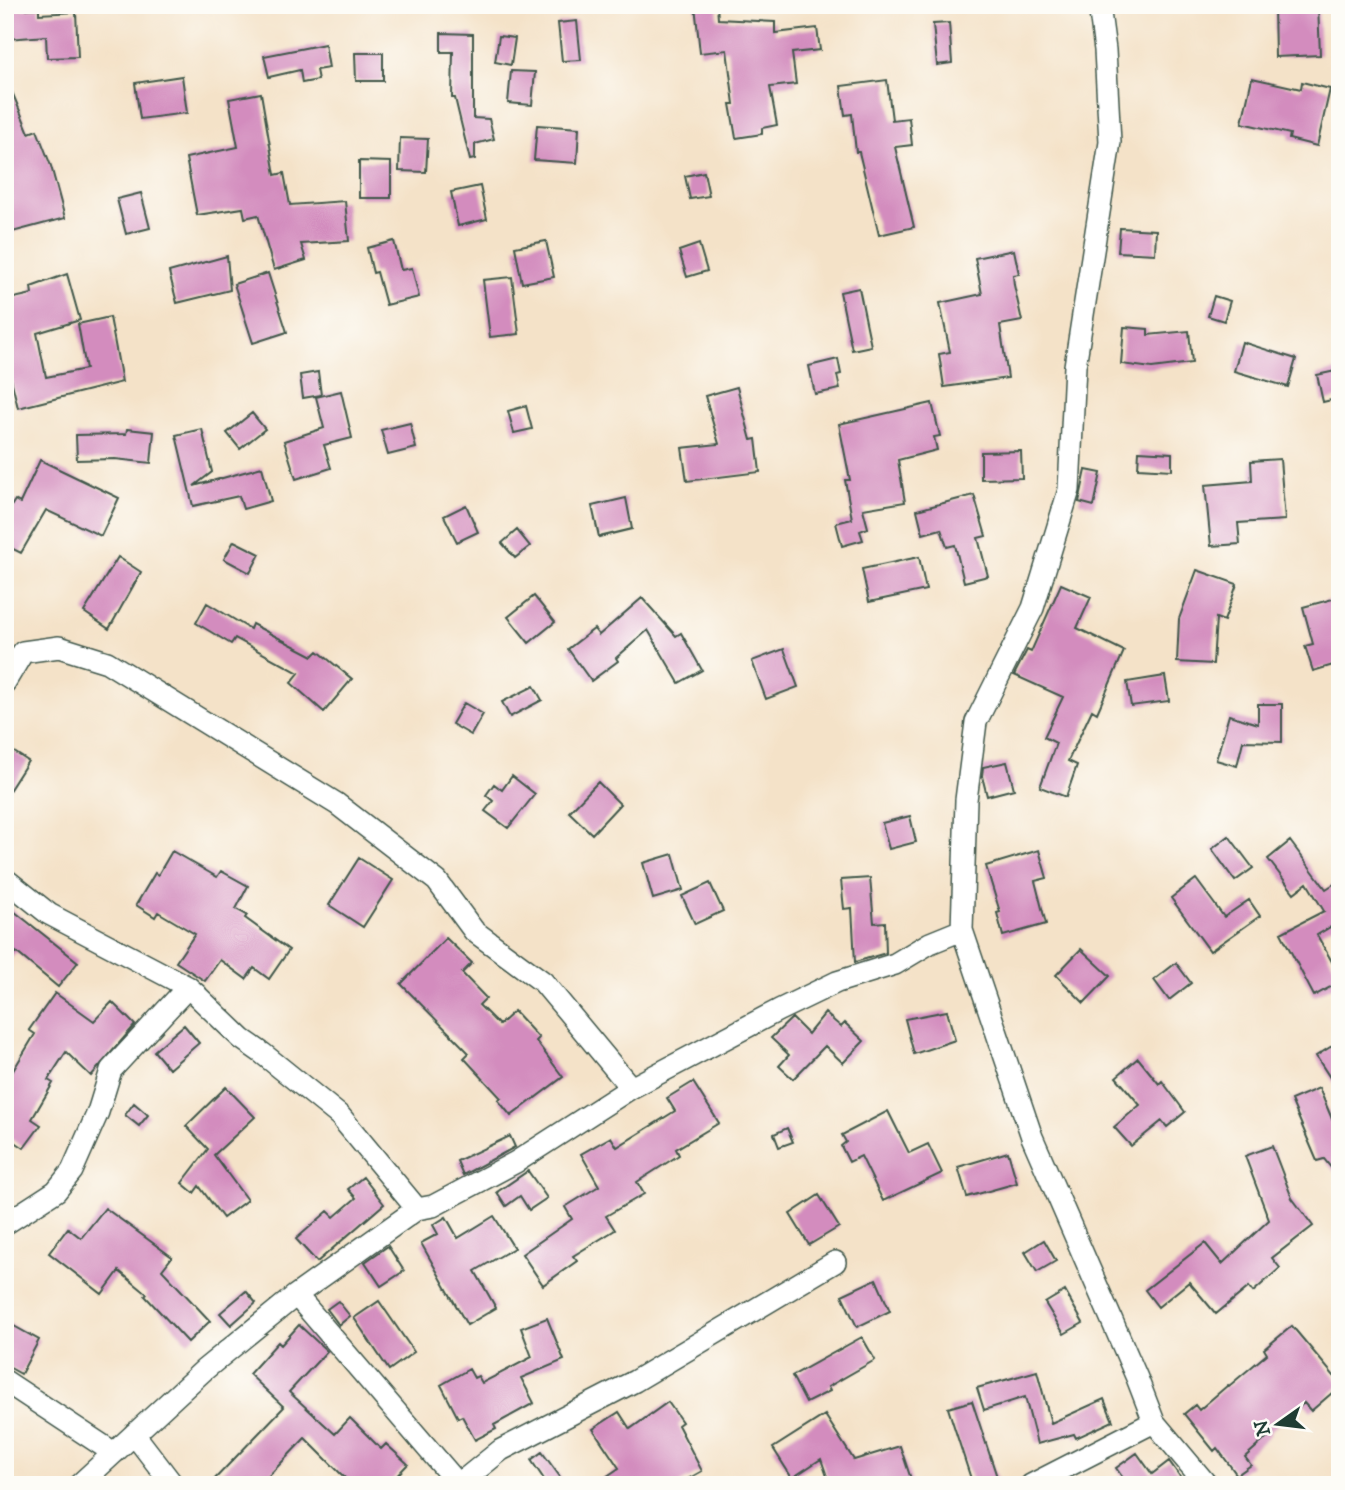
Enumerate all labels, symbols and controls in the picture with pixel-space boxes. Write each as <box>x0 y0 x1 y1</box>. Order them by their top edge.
north arrow <box>1244 1388 1314 1458</box>
text: N <box>1250 1417 1276 1438</box>

